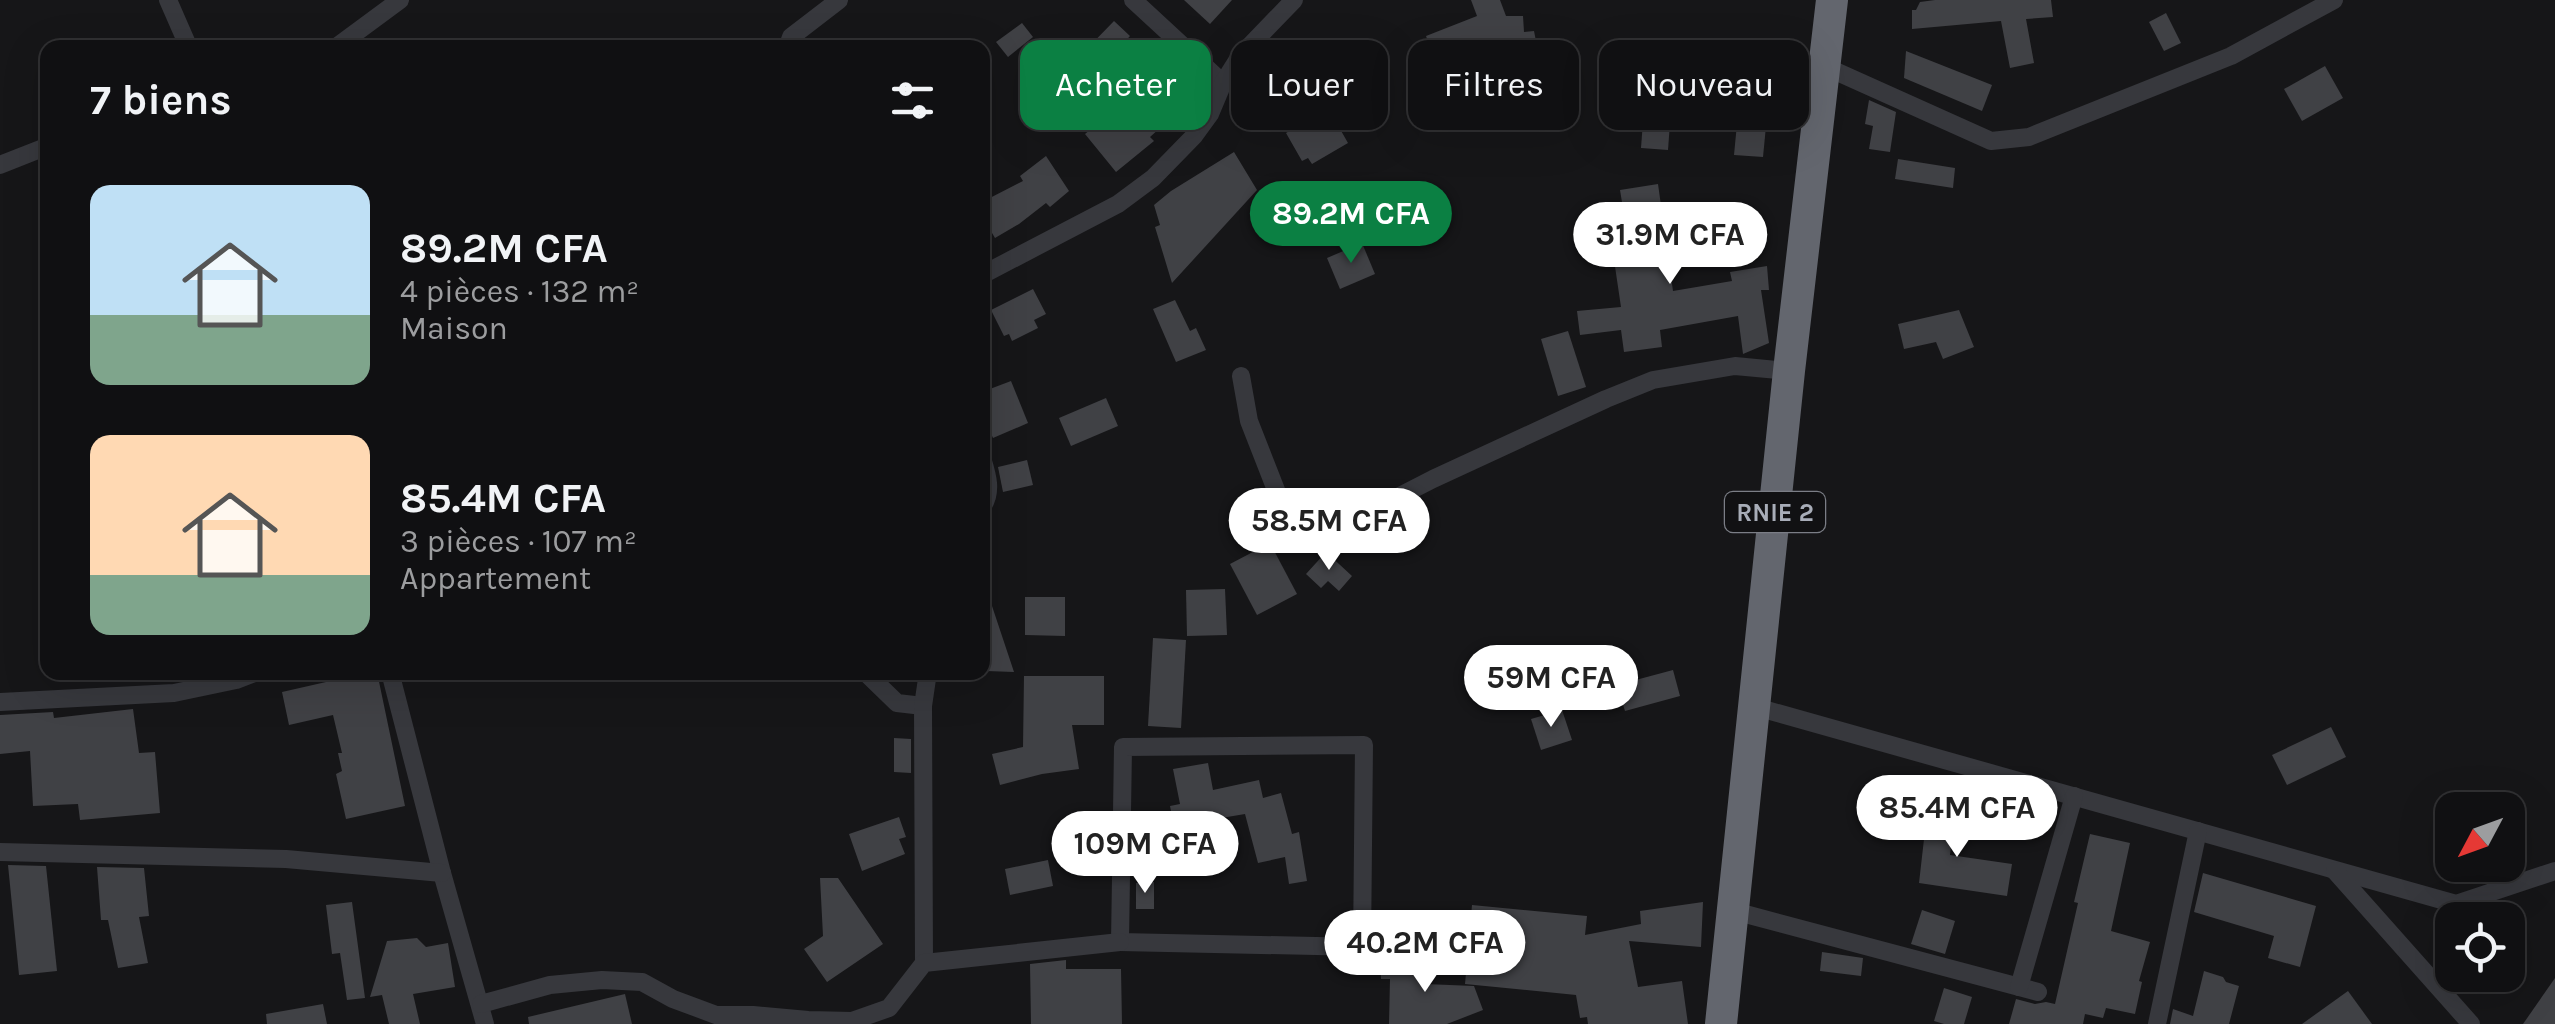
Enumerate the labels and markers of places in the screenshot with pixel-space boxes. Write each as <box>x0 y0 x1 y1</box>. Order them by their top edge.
pin: 89.2M CFA <box>1237 181 1465 266</box>
pin: 31.9M CFA <box>1556 202 1784 287</box>
pin: 58.5M CFA <box>1215 488 1443 573</box>
pin: 59M CFA <box>1459 645 1643 730</box>
pin: 85.4M CFA <box>1843 775 2071 860</box>
pin: 109M CFA <box>1042 811 1248 896</box>
pin: 40.2M CFA <box>1311 910 1539 995</box>

